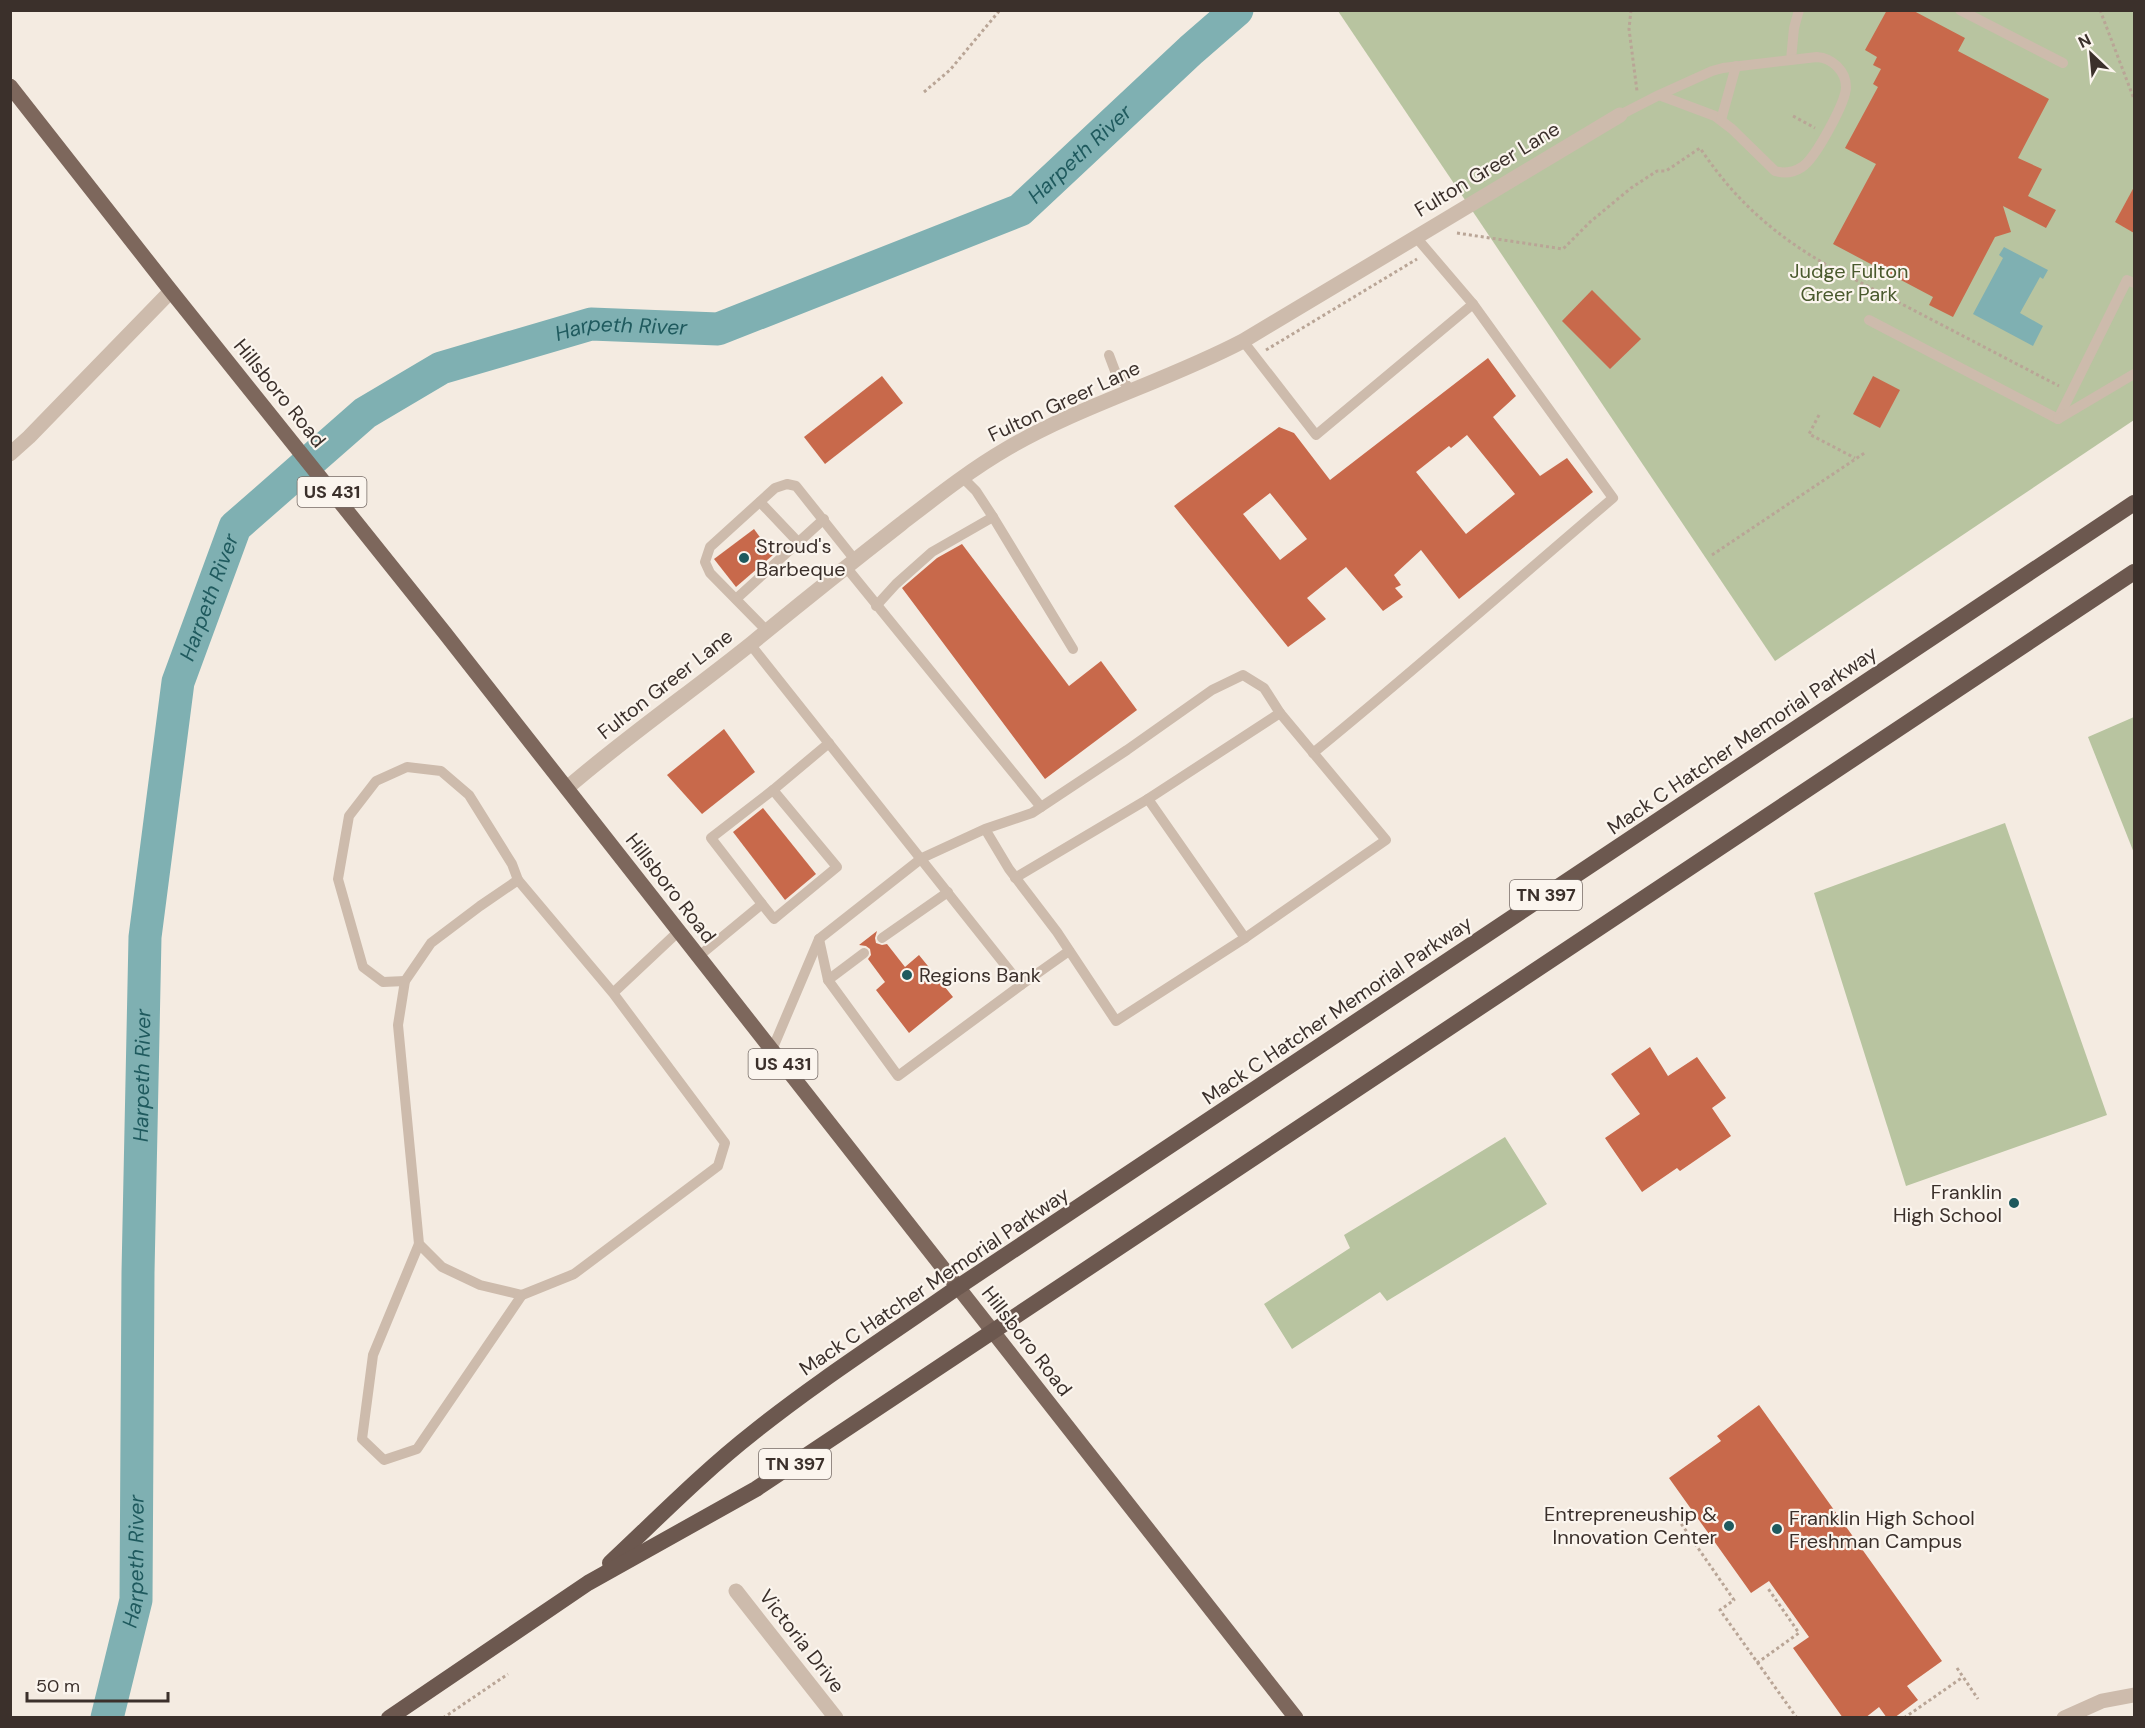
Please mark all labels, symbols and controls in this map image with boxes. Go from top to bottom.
north arrow [2061,24,2121,84]
text: N [2075,29,2094,53]
water label: Harpeth River [1022,97,1139,210]
street label: Fulton Greer Lane [1410,115,1564,223]
park label: Judge Fulton Greer Park [1790,258,1908,307]
water label: Harpeth River [552,310,689,348]
street label: Hillsboro Road [228,333,332,453]
street label: Fulton Greer Lane [984,354,1144,448]
road number: US 431 [298,477,366,507]
water label: Harpeth River [173,529,246,665]
place label: Stroud's Barbeque [756,533,846,582]
marker: Stroud's Barbeque [737,551,751,565]
street label: Fulton Greer Lane [592,623,738,745]
street label: Mack C Hatcher Memorial Parkway [1602,640,1882,840]
street label: Hillsboro Road [620,828,722,948]
road number: TN 397 [1510,880,1582,910]
street label: Mack C Hatcher Memorial Parkway [1197,910,1477,1110]
place label: Regions Bank [919,962,1041,988]
marker: Regions Bank [900,968,914,982]
water label: Harpeth River [127,1007,158,1142]
road number: US 431 [748,1049,818,1079]
place label: Franklin High School [1893,1179,2002,1228]
street label: Mack C Hatcher Memorial Parkway [794,1181,1074,1381]
marker: Franklin High School [2007,1196,2021,1210]
street label: Hillsboro Road [976,1281,1078,1401]
road number: TN 397 [759,1449,831,1479]
water label: Harpeth River [116,1494,151,1631]
place label: Entrepreneuship & Innovation Center [1544,1501,1717,1550]
place label: Franklin High School Freshman Campus [1789,1505,1975,1554]
marker: Entrepreneuship & Innovation Center [1722,1519,1736,1533]
marker: Franklin High School Freshman Campus [1770,1522,1784,1536]
street label: Victoria Drive [753,1584,851,1698]
scale bar [27,1665,168,1703]
text: 50 m [36,1674,80,1698]

